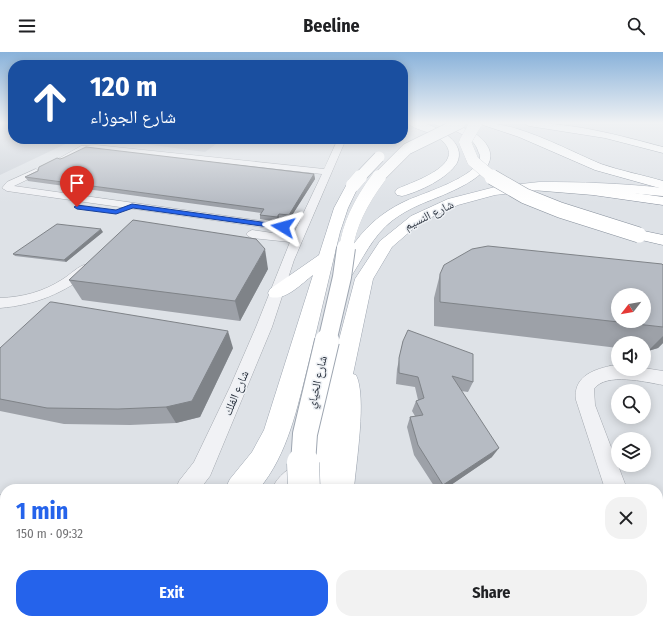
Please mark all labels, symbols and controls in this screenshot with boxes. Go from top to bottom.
icon: menu [16,15,38,37]
text: Beeline [303,15,360,37]
icon: search [625,15,647,37]
text: 120 m [90,70,157,103]
icon: ahead [24,76,76,128]
text: شارع الجوزاء [90,106,176,128]
pin [60,166,94,207]
icon: arrive [66,172,88,194]
street label: شارع النسيم [402,197,456,234]
position arrow [262,206,304,248]
north arrow [611,288,651,328]
map controls [611,288,651,472]
button: sound [611,336,651,376]
street label: شارع الخياي [304,354,333,410]
street label: شارع الفلك [220,368,253,418]
button: search [611,384,651,424]
button: layers [611,432,651,472]
text: 1 min [16,497,68,525]
button: close [605,497,647,539]
text: 150 m · 09:32 [16,526,83,541]
button: Exit [16,570,328,616]
button: Share [336,570,647,616]

